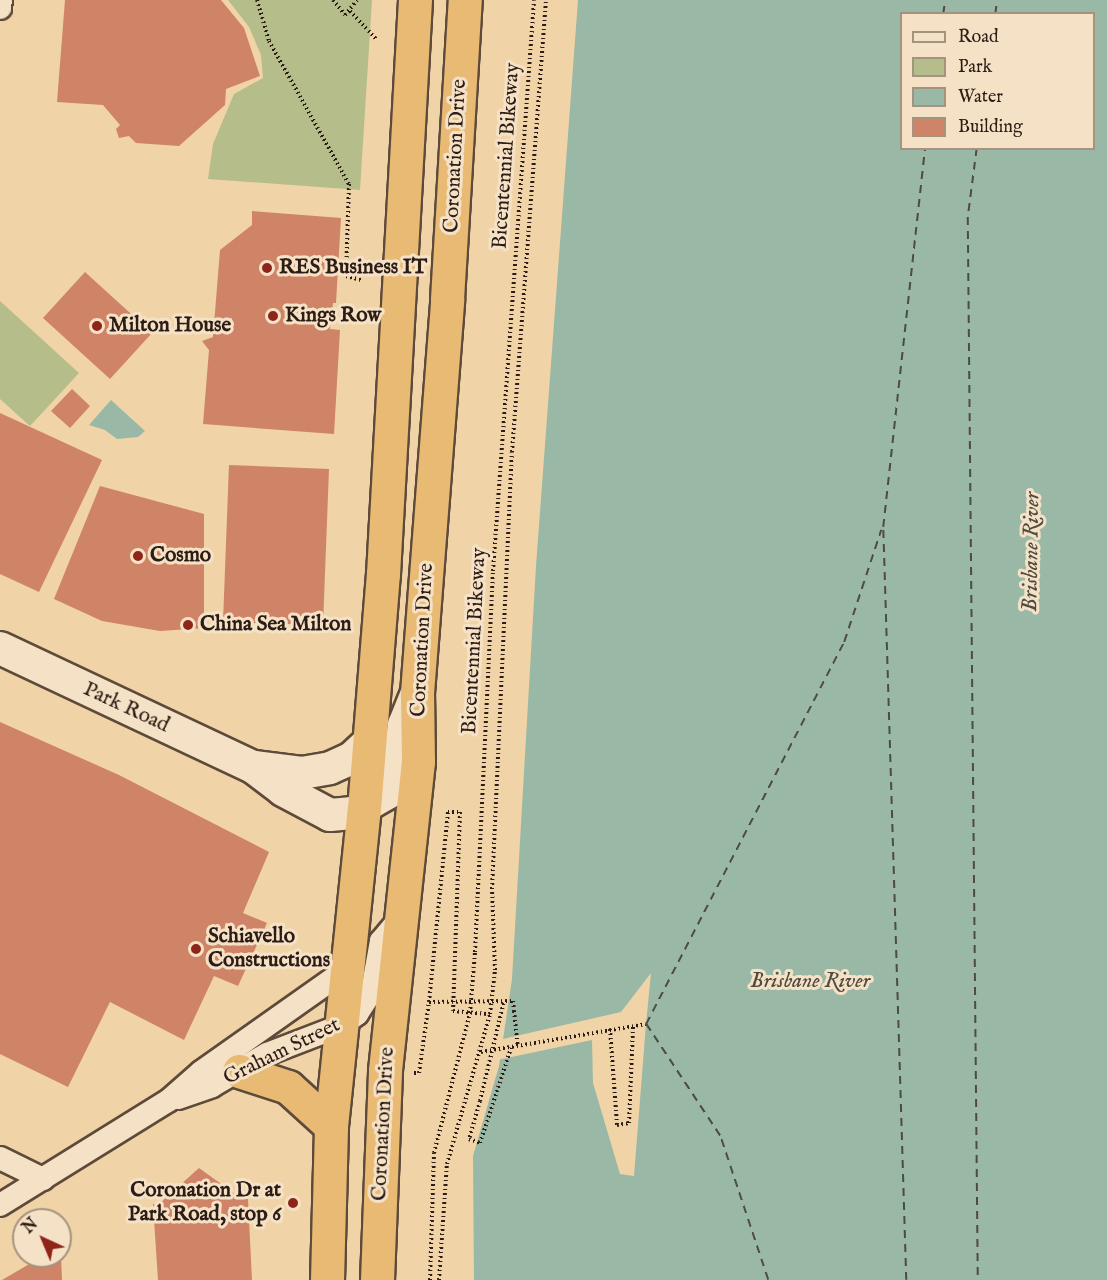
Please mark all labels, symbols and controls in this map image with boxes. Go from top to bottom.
legend [900,12,1095,150]
text: Road [958,26,999,49]
text: Park [958,56,992,79]
street label: Bicentennial Bikeway [488,62,526,250]
street label: Coronation Drive [439,78,473,234]
text: Water [958,86,1003,109]
text: Building [958,116,1023,139]
place label: RES Business IT [279,255,427,281]
marker: RES Business IT [260,261,274,275]
place label: Kings Row [285,303,381,329]
marker: Kings Row [266,309,280,323]
place label: Milton House [109,313,231,339]
marker: Milton House [90,319,104,333]
water label: Brisbane River [1018,492,1046,612]
place label: Cosmo [150,543,211,569]
street label: Bicentennial Bikeway [458,547,492,735]
marker: Cosmo [131,549,145,563]
street label: Coronation Drive [406,562,440,718]
place label: China Sea Milton [200,612,351,638]
marker: China Sea Milton [181,618,195,632]
street label: Park Road [79,677,173,739]
place label: Schiavello Constructions [208,924,330,974]
marker: Schiavello Constructions [189,942,203,956]
water label: Brisbane River [750,969,870,995]
street label: Graham Street [220,1013,344,1091]
street label: Coronation Drive [367,1046,401,1202]
place label: Coronation Dr at Park Road, stop 6 [128,1178,281,1228]
marker: Coronation Dr at Park Road, stop 6 [286,1196,300,1210]
north arrow [12,1208,72,1268]
text: N [19,1214,43,1238]

